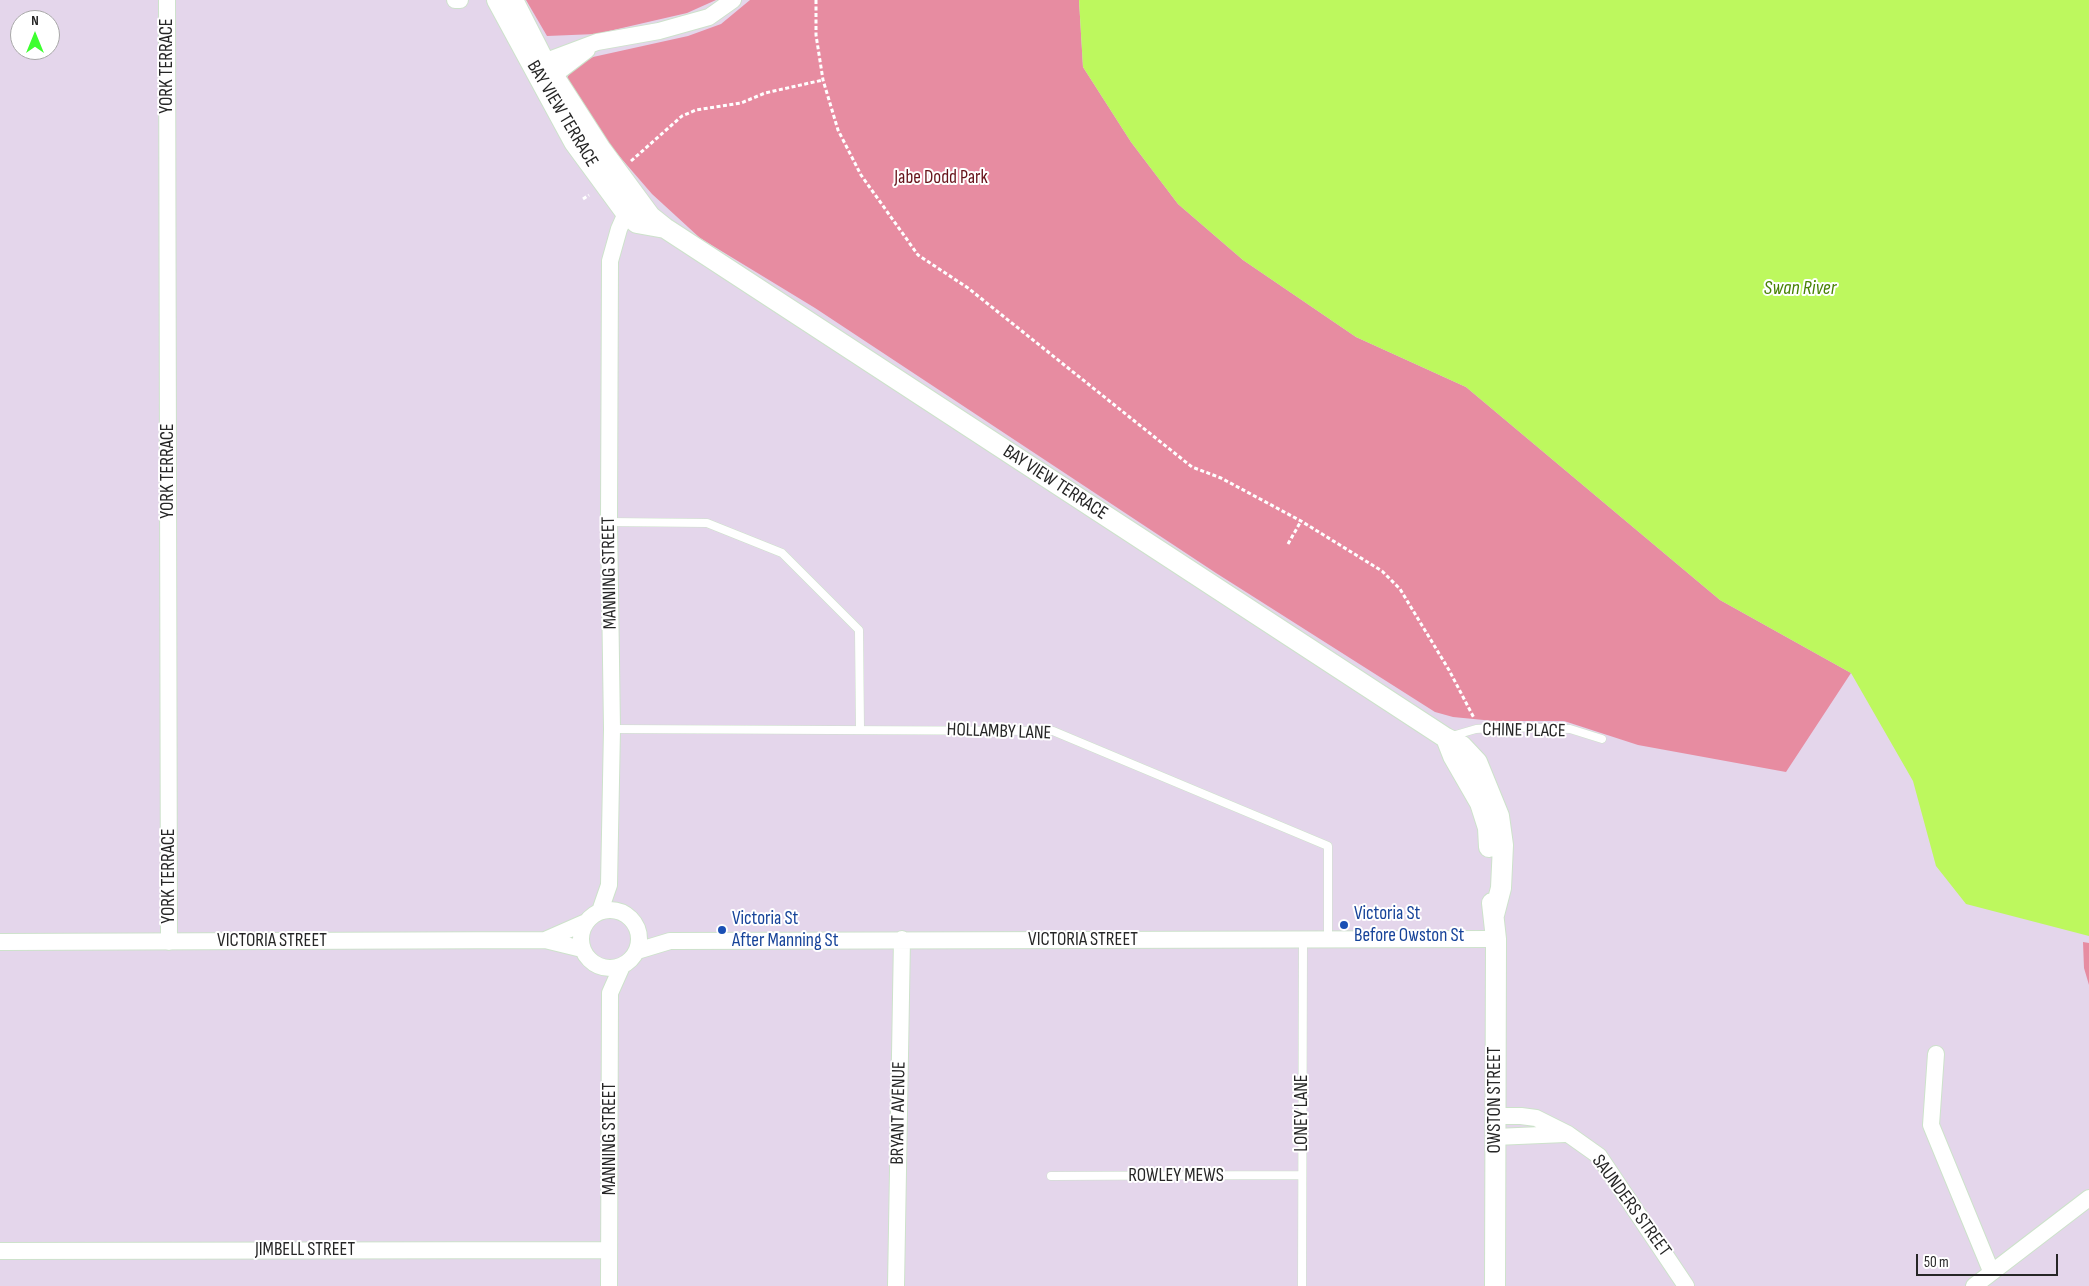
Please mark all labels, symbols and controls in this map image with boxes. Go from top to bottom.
north arrow [10,10,60,60]
text: N [31,12,39,29]
street label: YORK TERRACE [156,18,178,114]
street label: BAY VIEW TERRACE [521,57,603,171]
park label: Jabe Dodd Park [894,167,988,189]
water label: Swan River [1764,277,1836,301]
street label: YORK TERRACE [157,423,179,519]
street label: BAY VIEW TERRACE [998,441,1112,525]
street label: MANNING STREET [598,516,622,630]
street label: HOLLAMBY LANE [946,719,1052,745]
street label: CHINE PLACE [1482,719,1566,743]
street label: YORK TERRACE [158,828,180,924]
place label: Victoria St Before Owston St [1354,903,1464,947]
place label: Victoria St After Manning St [732,908,838,952]
marker: Victoria St Before Owston St [1338,919,1350,931]
marker: Victoria St After Manning St [716,924,728,936]
street label: VICTORIA STREET [1028,929,1138,951]
street label: VICTORIA STREET [217,930,327,952]
street label: OWSTON STREET [1484,1047,1506,1153]
street label: BRYANT AVENUE [887,1061,911,1165]
street label: LONEY LANE [1291,1074,1313,1152]
street label: MANNING STREET [599,1083,621,1195]
street label: SAUNDERS STREET [1586,1151,1676,1261]
street label: ROWLEY MEWS [1128,1165,1224,1187]
street label: JIMBELL STREET [255,1239,355,1261]
scale bar [1919,1244,2062,1276]
text: 50 m [1924,1253,1949,1272]

